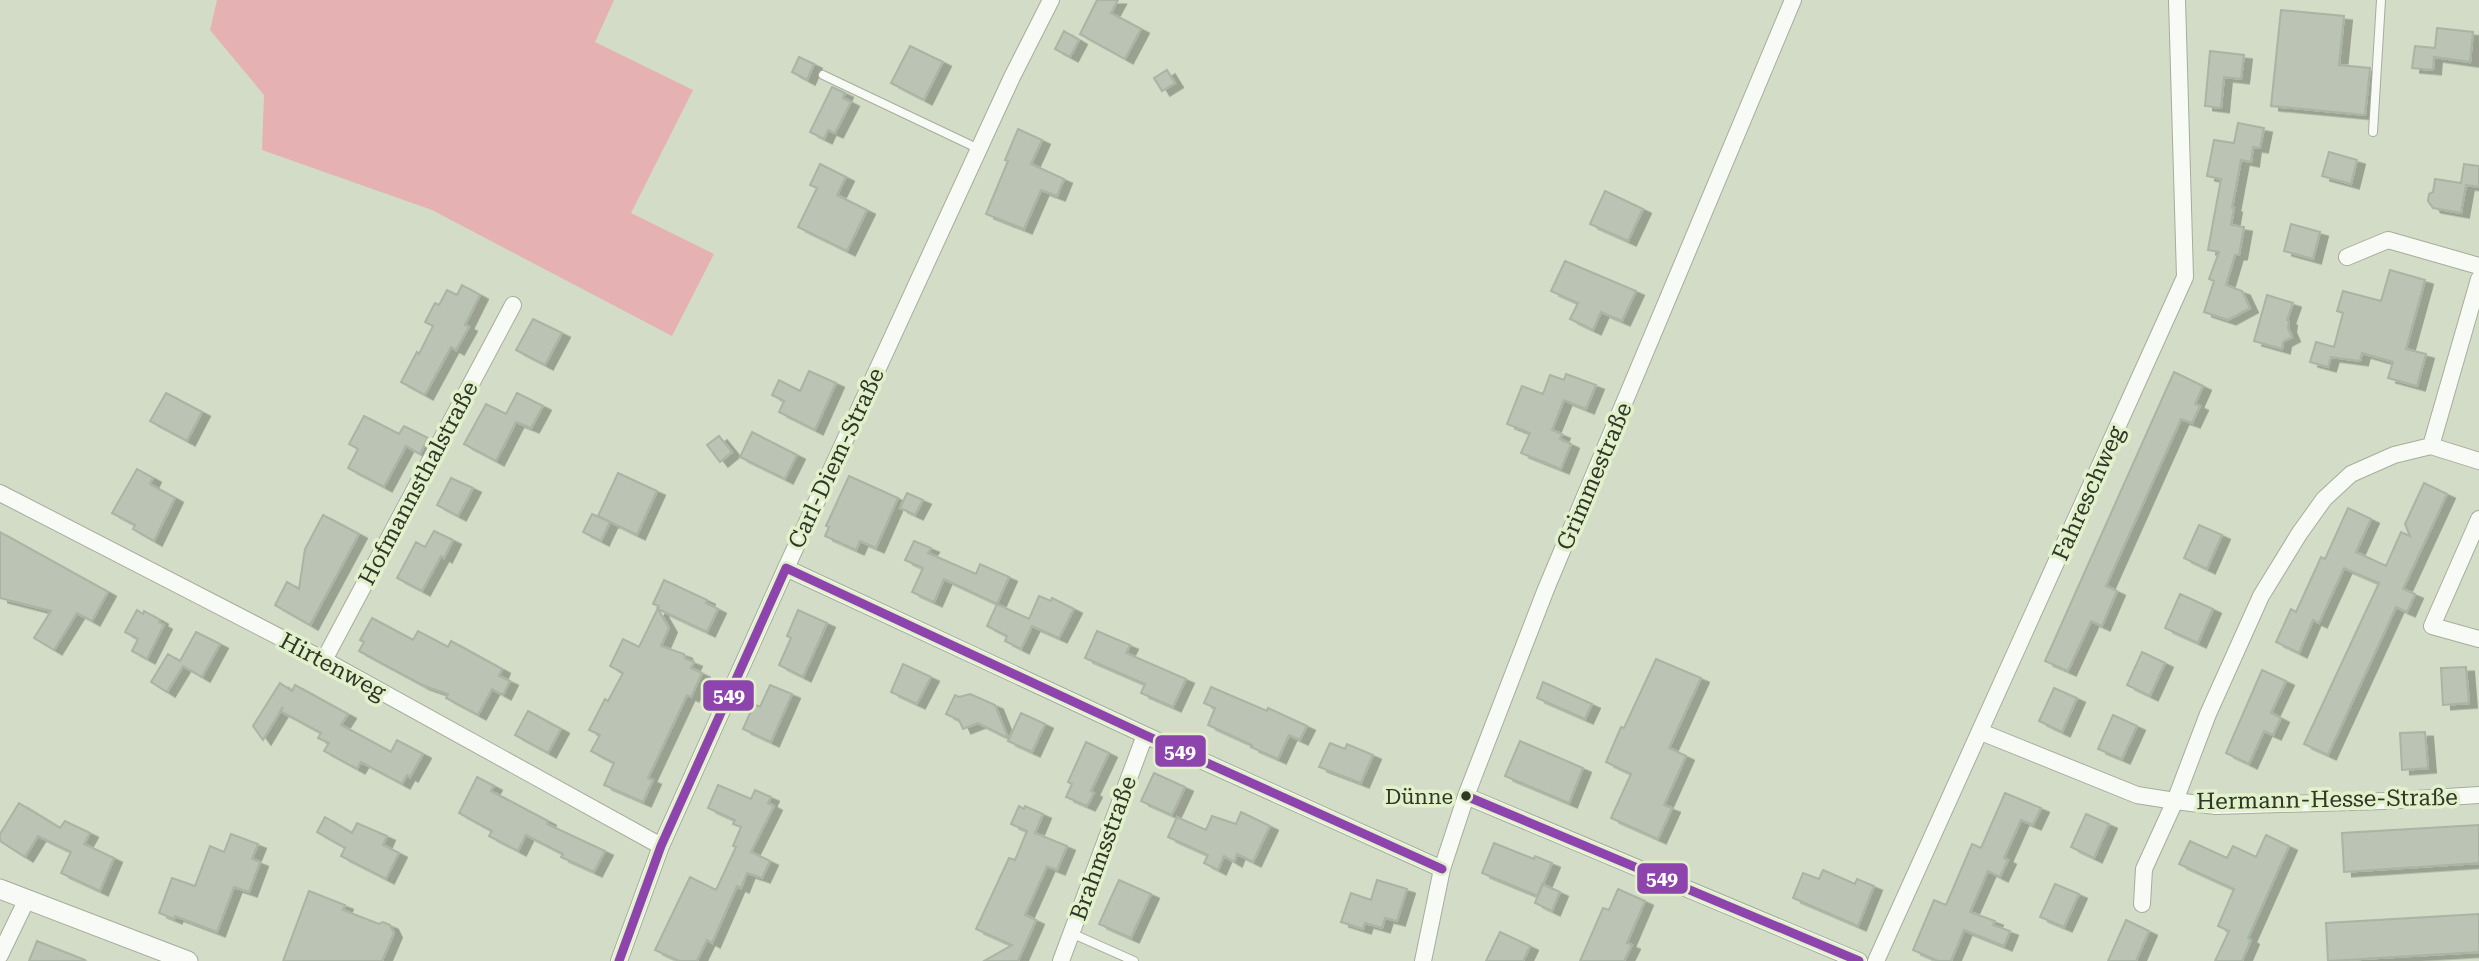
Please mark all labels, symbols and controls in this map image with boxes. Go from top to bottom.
street label: Carl-Diem-Straße [783,364,890,553]
street label: Hofmannsthalstraße [353,377,484,590]
street label: Grimmestraße [1551,398,1638,554]
street label: Fahreschweg [2047,422,2130,565]
street label: Hirtenweg [275,627,390,706]
line badge: 549 [702,679,755,712]
text: 549 [713,684,745,707]
line badge: 549 [1154,734,1207,768]
text: 549 [1164,740,1196,763]
street label: Brahmsstraße [1065,772,1142,924]
street label: Hermann-Hesse-Straße [2196,784,2458,815]
place label: Dünne [1385,785,1453,809]
marker: Dünne [1459,789,1473,803]
line badge: 549 [1636,862,1689,895]
text: 549 [1646,867,1678,890]

